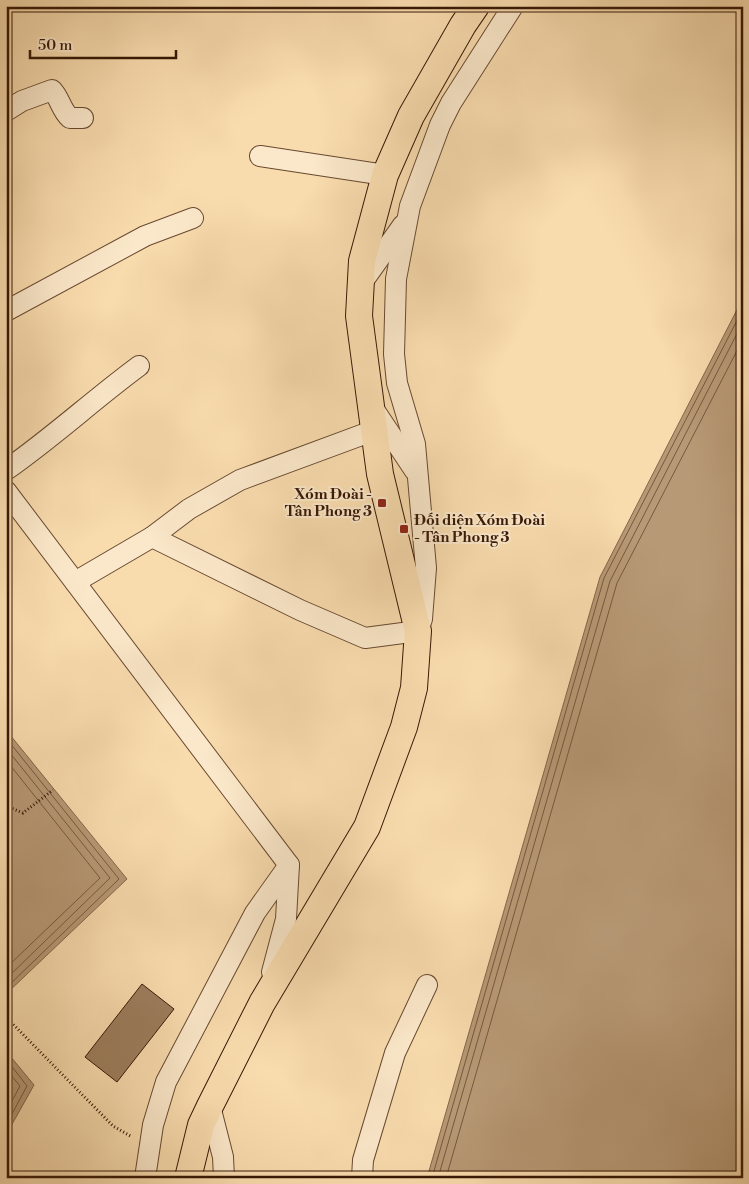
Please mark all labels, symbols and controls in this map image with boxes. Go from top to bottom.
scale bar [30,28,176,60]
text: 50 m [38,36,72,55]
place label: Xóm Đoài - Tân Phong 3 [285,485,372,521]
marker: Xóm Đoài - Tân Phong 3 [376,497,388,509]
place label: Đối diện Xóm Đoài - Tân Phong 3 [413,511,545,547]
marker: Đối diện Xóm Đoài - Tân Phong 3 [398,523,410,535]

